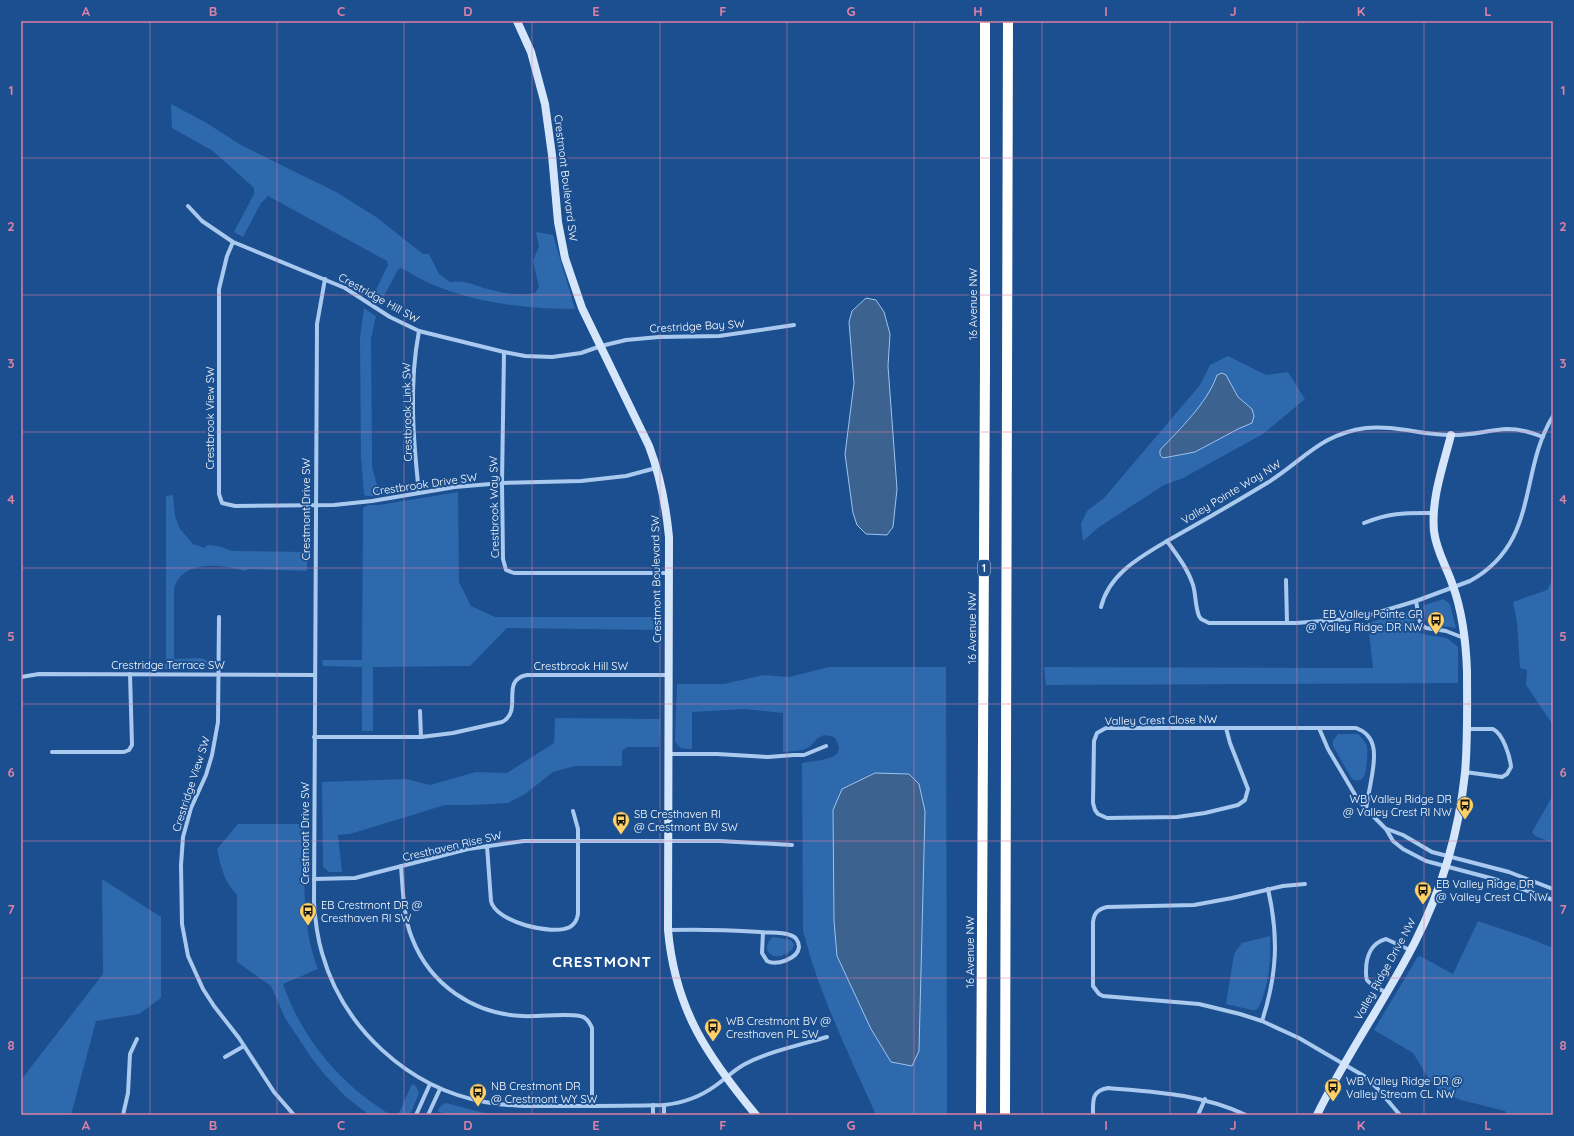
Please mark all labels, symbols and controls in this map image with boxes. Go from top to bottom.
text: A [82,3,91,19]
text: B [209,3,217,19]
text: C [337,3,345,19]
text: D [463,3,473,19]
text: E [592,3,600,19]
text: F [719,3,727,19]
text: G [846,3,856,19]
text: H [973,3,983,19]
text: I [1104,3,1108,19]
text: J [1229,3,1237,19]
text: K [1357,3,1366,19]
text: L [1484,3,1492,19]
text: 1 [8,82,14,98]
text: 1 [1560,82,1566,98]
street label: Crestmont Boulevard SW [551,114,581,243]
text: 2 [7,218,15,234]
text: 2 [1559,218,1567,234]
street label: 16 Avenue NW [966,268,980,340]
street label: Crestridge Hill SW [336,270,422,326]
street label: Crestridge Bay SW [649,316,745,335]
text: 3 [8,355,15,371]
text: 3 [1560,355,1567,371]
street label: Crestbrook Link SW [399,362,415,462]
street label: Crestbrook View SW [203,366,217,470]
street label: Crestbrook Way SW [486,455,502,558]
street label: Valley Pointe Way NW [1179,456,1284,527]
street label: Crestmont Drive SW [299,457,313,560]
street label: Crestbrook Drive SW [372,470,479,498]
text: 4 [7,491,15,507]
text: 4 [1559,491,1567,507]
street label: Crestmont Boulevard SW [648,515,664,643]
road number: 1 [978,560,990,576]
street label: 16 Avenue NW [965,592,979,664]
place label: EB Valley Pointe GR @ Valley Ridge DR NW [1306,607,1423,634]
bus stop icon: EB Valley Pointe GR @ Valley Ridge DR NW [1426,610,1446,635]
text: 5 [7,628,15,644]
text: 5 [1559,628,1567,644]
street label: Crestridge Terrace SW [111,658,225,672]
street label: Crestbrook Hill SW [534,659,628,673]
street label: Valley Crest Close NW [1105,712,1218,728]
street label: Crestridge View SW [169,734,213,833]
text: 6 [7,764,15,780]
text: 6 [1559,764,1567,780]
street label: Crestmont Drive SW [298,781,312,884]
place label: WB Valley Ridge DR @ Valley Crest RI NW [1343,792,1452,819]
bus stop icon: WB Valley Ridge DR @ Valley Crest RI NW [1455,795,1475,820]
place label: SB Cresthaven RI @ Crestmont BV SW [634,807,738,834]
bus stop icon: SB Cresthaven RI @ Crestmont BV SW [611,810,631,835]
street label: Cresthaven Rise SW [401,828,503,864]
place label: EB Valley Ridge DR @ Valley Crest CL NW [1436,877,1548,904]
bus stop icon: EB Valley Ridge DR @ Valley Crest CL NW [1413,880,1433,905]
place label: EB Crestmont DR @ Cresthaven RI SW [321,898,423,925]
text: 7 [7,901,15,917]
bus stop icon: EB Crestmont DR @ Cresthaven RI SW [298,901,318,926]
text: 7 [1559,901,1567,917]
street label: Valley Ridge Drive NW [1351,915,1419,1022]
street label: 16 Avenue NW [963,916,977,988]
district label: CRESTMONT [552,952,652,971]
place label: WB Crestmont BV @ Cresthaven PL SW [726,1014,831,1041]
bus stop icon: WB Crestmont BV @ Cresthaven PL SW [703,1017,723,1042]
text: 8 [7,1037,15,1053]
text: 8 [1559,1037,1567,1053]
place label: WB Valley Ridge DR @ Valley Stream CL NW [1346,1074,1463,1101]
bus stop icon: WB Valley Ridge DR @ Valley Stream CL NW [1323,1077,1343,1102]
place label: NB Crestmont DR @ Crestmont WY SW [491,1079,598,1106]
bus stop icon: NB Crestmont DR @ Crestmont WY SW [468,1082,488,1107]
text: A [82,1117,91,1133]
text: B [209,1117,217,1133]
text: C [337,1117,345,1133]
text: D [463,1117,473,1133]
text: E [592,1117,600,1133]
text: F [719,1117,727,1133]
text: G [846,1117,856,1133]
text: H [973,1117,983,1133]
text: I [1104,1117,1108,1133]
text: J [1229,1117,1237,1133]
text: K [1357,1117,1366,1133]
text: L [1484,1117,1492,1133]

